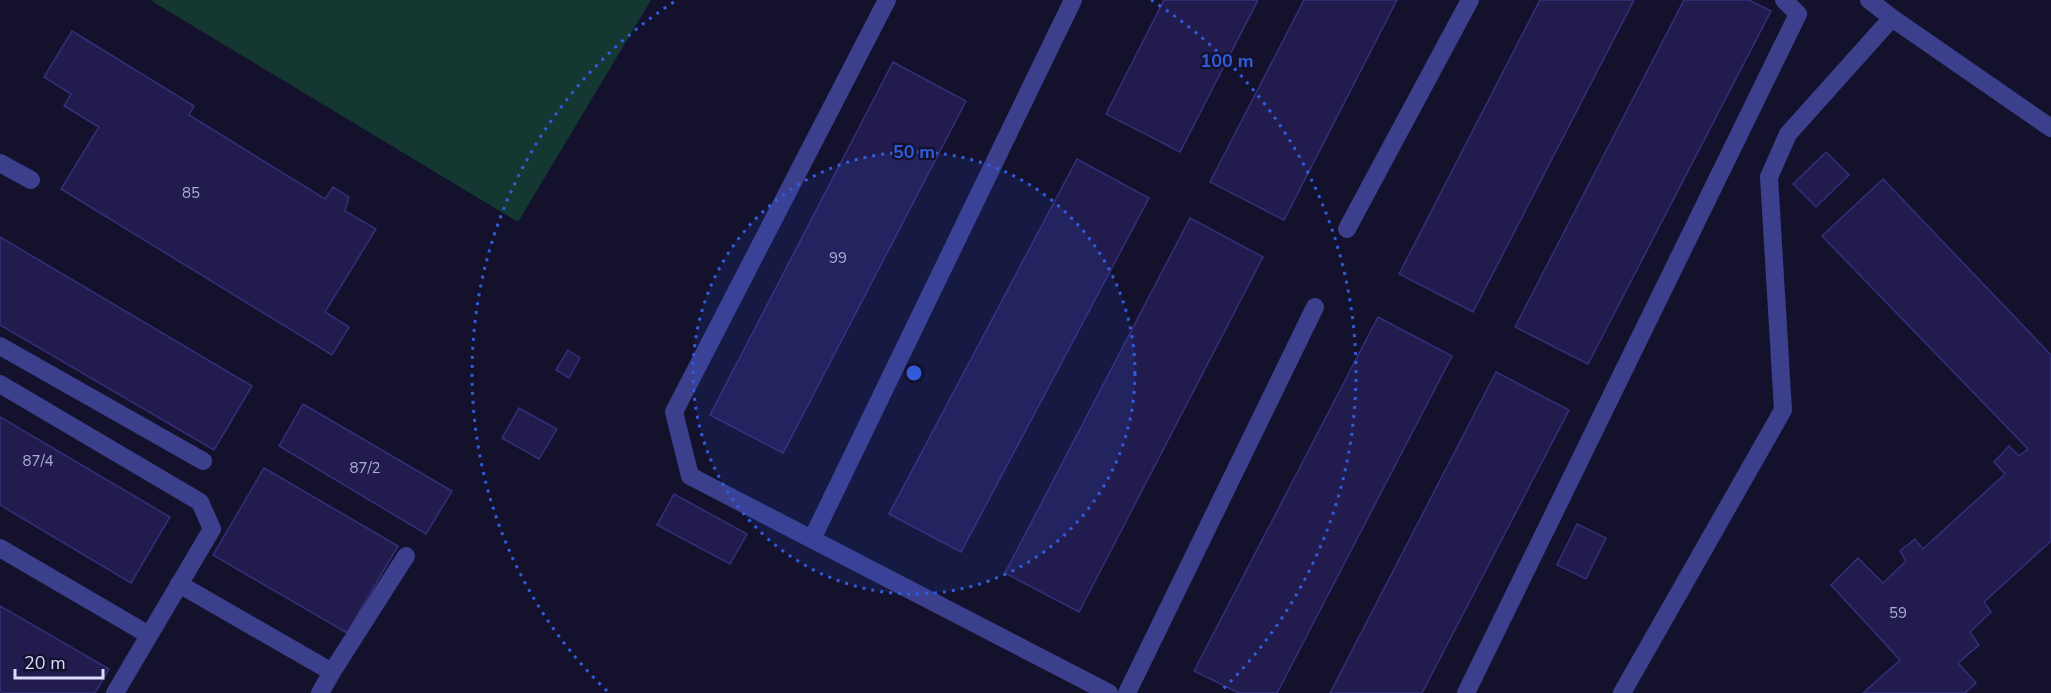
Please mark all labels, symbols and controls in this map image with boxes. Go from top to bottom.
text: 100 m [1200,49,1254,73]
text: 50 m [893,140,935,164]
house number: 85 [182,183,200,203]
house number: 99 [829,248,847,268]
centre of rings [904,363,924,383]
house number: 87/4 [22,451,54,471]
house number: 87/2 [349,458,381,478]
house number: 59 [1889,603,1907,623]
scale bar [15,642,104,680]
text: 20 m [24,651,66,675]

